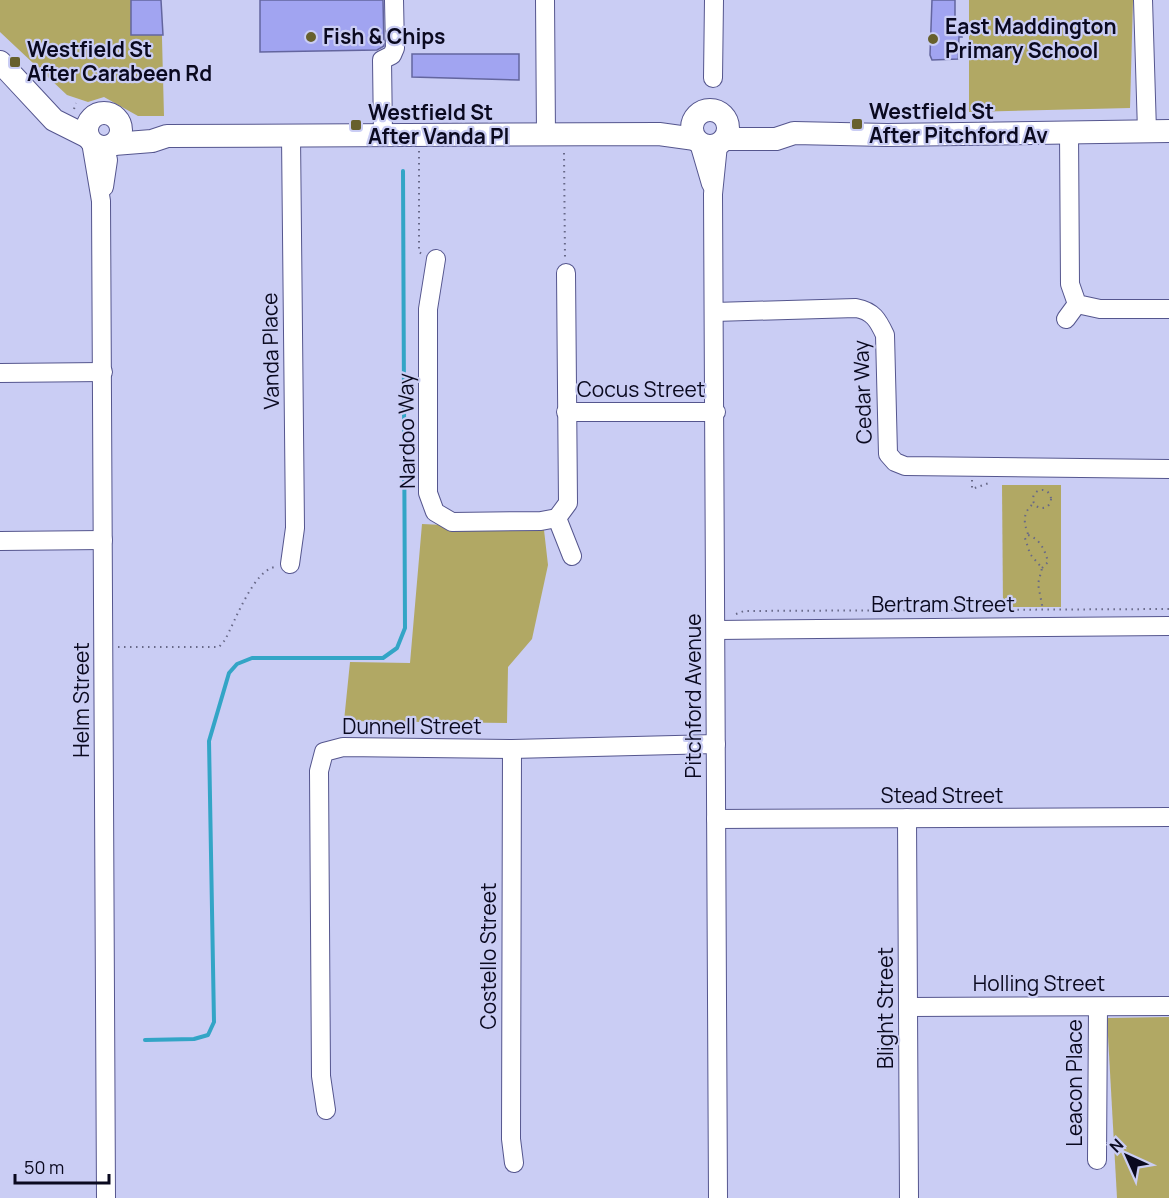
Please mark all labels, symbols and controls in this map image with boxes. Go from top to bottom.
place label: East Maddington Primary School [945,12,1117,64]
place label: Fish & Chips [323,22,445,50]
marker: Fish & Chips [304,30,318,44]
marker: East Maddington Primary School [926,32,940,46]
place label: Westfield St After Carabeen Rd [27,35,212,87]
marker: Westfield St After Carabeen Rd [8,55,22,69]
place label: Westfield St After Pitchford Av [869,97,1048,149]
place label: Westfield St After Vanda Pl [368,98,509,150]
marker: Westfield St After Pitchford Av [850,117,864,131]
marker: Westfield St After Vanda Pl [349,118,363,132]
street label: Vanda Place [255,292,285,410]
street label: Cedar Way [846,340,878,444]
street label: Nardoo Way [391,373,421,489]
street label: Cocus Street [577,375,705,403]
street label: Bertram Street [871,590,1015,618]
street label: Pitchford Avenue [679,613,707,779]
street label: Helm Street [67,642,95,758]
street label: Dunnell Street [342,712,482,740]
street label: Stead Street [881,781,1004,809]
street label: Costello Street [474,883,502,1029]
street label: Blight Street [871,947,899,1069]
street label: Holling Street [973,969,1105,997]
street label: Leacon Place [1060,1019,1088,1147]
north arrow [1097,1126,1157,1186]
text: N [1105,1134,1128,1157]
scale bar [15,1147,110,1185]
text: 50 m [24,1155,64,1179]

